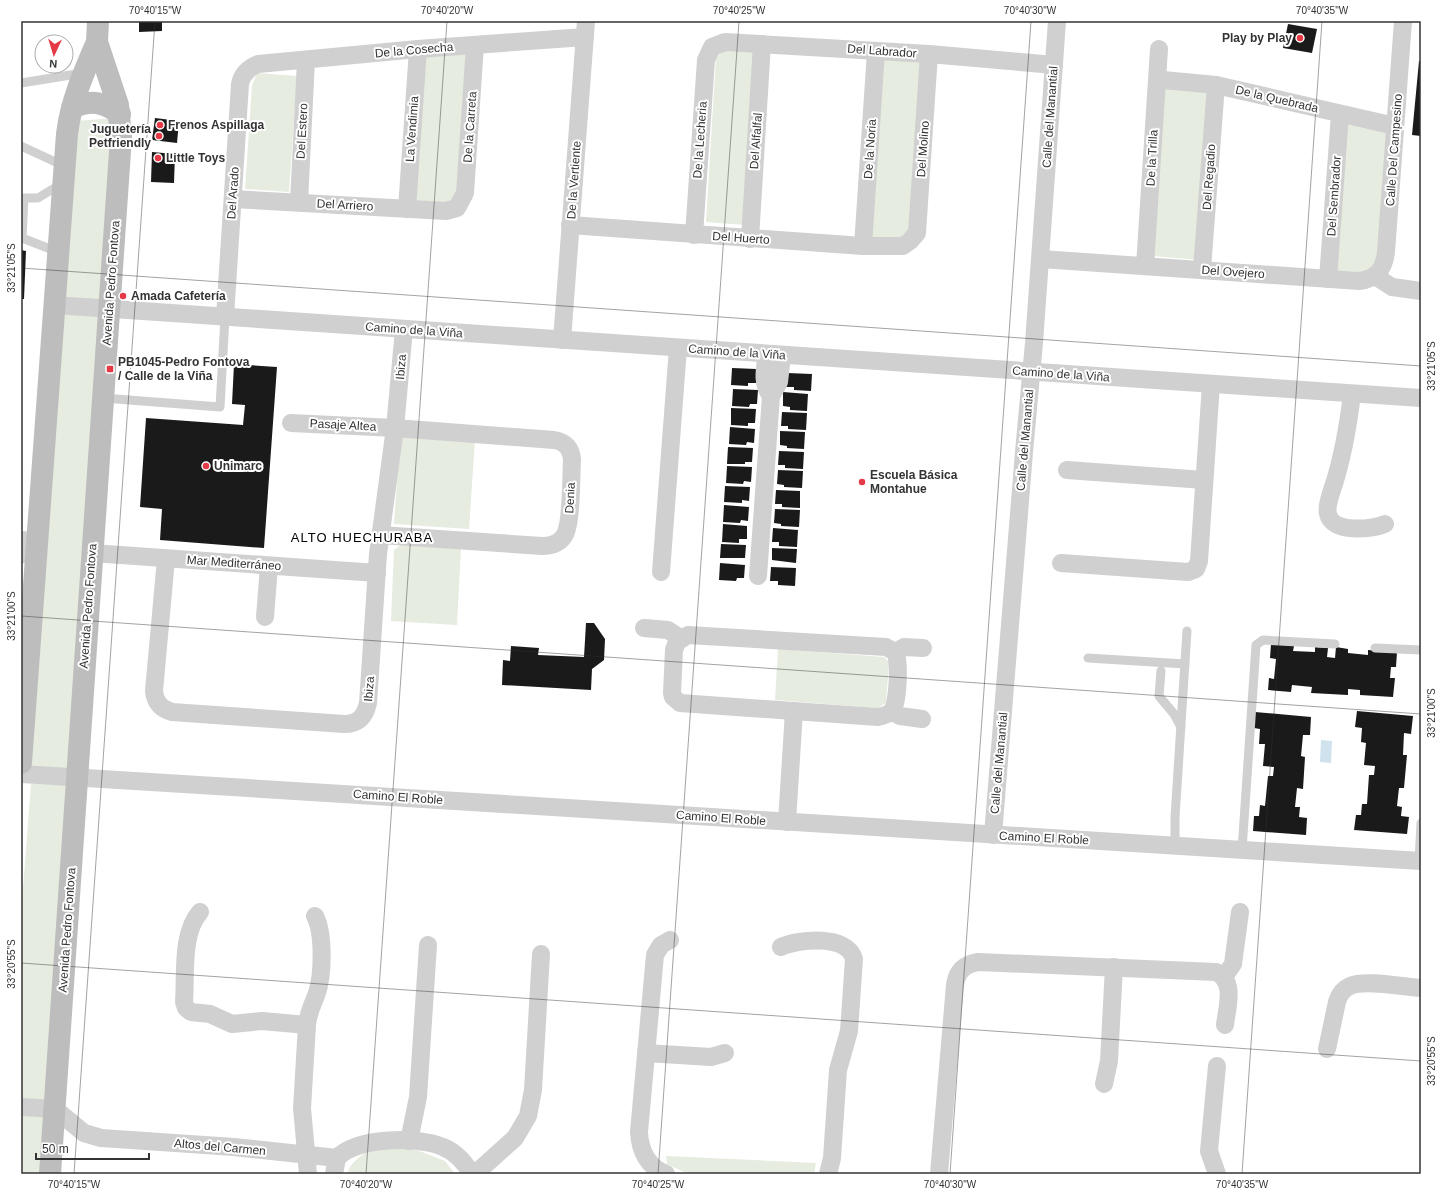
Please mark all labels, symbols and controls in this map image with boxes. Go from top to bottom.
text: 70°40'15"W [129,5,182,16]
text: 70°40'20"W [421,5,474,16]
text: 70°40'25"W [713,5,766,16]
text: 70°40'30"W [1004,5,1057,16]
text: 70°40'35"W [1296,5,1349,16]
place label: Play by Play [1222,31,1292,45]
marker: Play by Play [1295,33,1305,43]
north arrow [34,34,74,74]
street label: De la Cosecha [374,40,454,60]
street label: Del Labrador [847,42,917,60]
text: N [49,58,58,70]
street label: Calle del Manantial [1039,66,1061,168]
street label: De la Quebrada [1234,83,1320,115]
street label: De la Carreta [461,91,479,163]
street label: Calle Del Campesino [1383,93,1405,207]
street label: La Vendimia [403,95,421,162]
street label: De la Lecheria [690,101,710,179]
street label: Del Estero [294,102,310,159]
street label: Del Alfalfal [747,112,765,170]
place label: Frenos Aspillaga [168,118,265,132]
street label: De la Noria [861,118,879,179]
marker: Frenos Aspillaga [155,120,165,130]
street label: Del Molino [914,120,932,178]
place label: Juguetería Petfriendly [89,122,151,150]
street label: De la Trilla [1144,129,1160,187]
marker: Juguetería Petfriendly [154,131,164,141]
street label: De la Vertiente [564,140,584,220]
street label: Del Regadio [1200,143,1218,210]
place label: Little Toys [166,151,225,165]
marker: Little Toys [153,153,163,163]
street label: Del Sembrador [1324,155,1344,237]
street label: Del Arado [224,166,242,220]
street label: Del Arriero [316,197,374,213]
street label: Avenida Pedro Fontova [100,220,122,346]
street label: Del Huerto [712,229,770,247]
text: 33°21'05"S [6,243,17,293]
street label: Del Ovejero [1201,263,1265,281]
place label: Amada Cafetería [131,289,226,303]
marker: Amada Cafetería [118,291,128,301]
street label: Camino de la Viña [365,320,464,340]
text: 33°21'05"S [1426,341,1437,391]
street label: Camino de la Viña [688,342,787,362]
street label: Ibiza [393,354,409,380]
place label: PB1045-Pedro Fontova / Calle de la Viña [118,355,250,383]
marker: PB1045-Pedro Fontova / Calle de la Viña [105,364,115,374]
street label: Camino de la Viña [1012,364,1111,384]
street label: Calle del Manantial [1014,389,1036,491]
street label: Pasaje Altea [309,416,377,434]
place label: Unimarc [214,459,262,473]
marker: Unimarc [201,461,211,471]
place label: Escuela Básica Montahue [870,468,958,496]
marker: Escuela Básica Montahue [857,477,867,487]
street label: Denia [562,482,578,514]
district label: ALTO HUECHURABA [291,530,433,545]
street label: Avenida Pedro Fontova [77,543,99,669]
street label: Mar Mediterráneo [186,553,282,573]
text: 33°21'00"S [6,591,17,641]
street label: Ibiza [361,675,377,702]
text: 33°21'00"S [1426,688,1437,738]
street label: Calle del Manantial [988,712,1010,814]
street label: Camino El Roble [353,787,444,807]
street label: Camino El Roble [676,808,767,828]
street label: Camino El Roble [999,829,1090,847]
street label: Avenida Pedro Fontova [56,867,78,993]
text: 33°20'55"S [6,939,17,989]
text: 33°20'55"S [1426,1036,1437,1086]
scale bar [36,1135,149,1161]
street label: Altos del Carmen [174,1136,266,1158]
text: 50 m [42,1142,69,1156]
text: 70°40'15"W [48,1179,101,1190]
text: 70°40'20"W [340,1179,393,1190]
text: 70°40'25"W [632,1179,685,1190]
text: 70°40'30"W [924,1179,977,1190]
text: 70°40'35"W [1216,1179,1269,1190]

